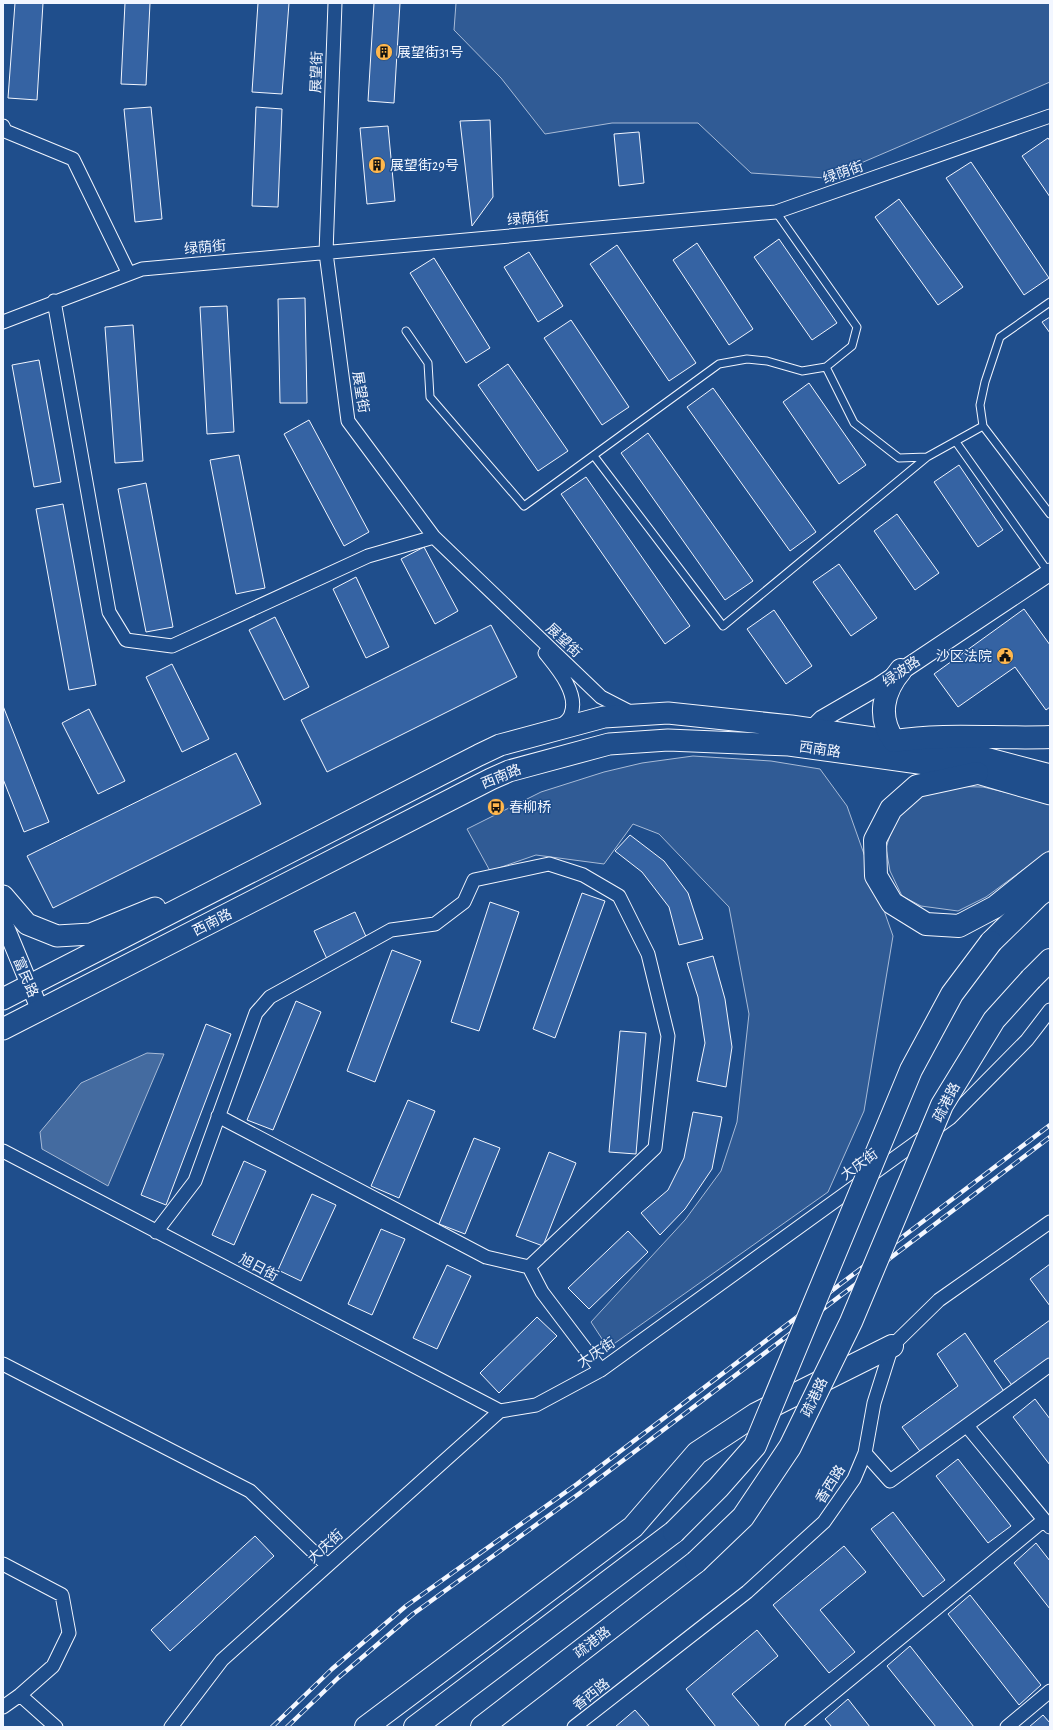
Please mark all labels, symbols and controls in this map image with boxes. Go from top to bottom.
building icon: 展望街31号 [374,42,394,62]
place label: 展望街31号 [397,45,464,60]
street label: 展望街 [308,51,325,93]
building icon: 展望街29号 [367,155,387,175]
place label: 展望街29号 [390,158,459,173]
street label: 绿荫街 [821,159,865,186]
street label: 绿荫街 [506,209,550,228]
street label: 绿荫街 [183,238,227,257]
street label: 展望街 [350,370,371,414]
street label: 展望街 [543,621,584,660]
public building icon: 沙区法院 [995,646,1015,666]
place label: 沙区法院 [936,649,992,664]
street label: 绿波路 [880,653,923,689]
street label: 西南路 [798,739,842,760]
street label: 西南路 [479,762,523,791]
bus stop icon: 春柳桥 [486,797,506,817]
place label: 春柳桥 [509,800,551,815]
street label: 西南路 [190,906,234,939]
street label: 富民路 [10,955,41,999]
street label: 疏港路 [930,1080,963,1124]
street label: 大庆街 [838,1146,881,1183]
street label: 旭日街 [237,1251,281,1284]
street label: 大庆街 [575,1335,618,1370]
street label: 疏港路 [799,1375,830,1419]
street label: 香西路 [813,1462,848,1506]
street label: 大庆街 [305,1527,346,1566]
street label: 疏港路 [571,1624,613,1661]
street label: 香西路 [570,1676,612,1713]

